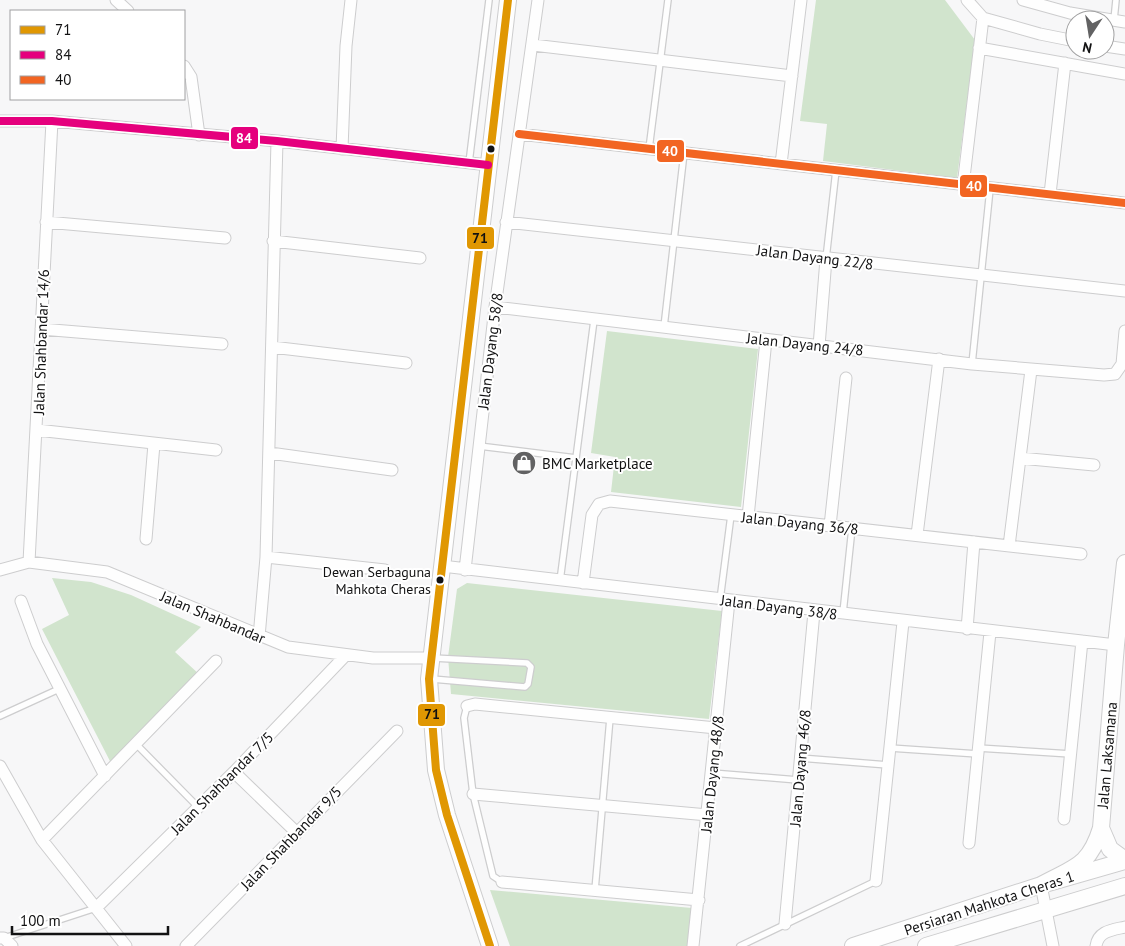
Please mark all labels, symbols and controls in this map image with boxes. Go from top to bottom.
legend [10,10,185,100]
north arrow [1065,10,1115,60]
text: 71 [55,20,71,39]
text: N [1081,38,1094,57]
text: 84 [55,45,71,64]
text: 40 [55,70,71,89]
line badge: 84 [230,126,259,150]
text: 84 [236,129,252,147]
line badge: 40 [656,139,685,163]
text: 40 [662,142,678,160]
unlabelled marker [486,144,496,154]
line badge: 40 [959,174,988,198]
text: 40 [966,177,982,195]
line badge: 71 [466,226,495,250]
text: 71 [472,229,488,247]
street label: Jalan Dayang 22/8 [754,240,875,274]
street label: Jalan Shahbandar 14/6 [29,269,53,416]
street label: Jalan Dayang 58/8 [473,291,507,412]
street label: Jalan Dayang 24/8 [745,328,864,360]
shop icon: BMC Marketplace [511,450,537,476]
place label: BMC Marketplace [542,454,653,473]
street label: Jalan Dayang 36/8 [740,507,859,539]
place label: Dewan Serbaguna Mahkota Cheras [323,563,431,598]
marker: Dewan Serbaguna Mahkota Cheras [435,575,445,585]
street label: Jalan Shahbandar [157,586,268,648]
street label: Jalan Dayang 38/8 [718,590,839,624]
street label: Jalan Laksamana [1093,701,1121,810]
line badge: 71 [417,703,446,727]
text: 71 [424,705,440,723]
street label: Jalan Dayang 46/8 [785,709,815,828]
street label: Jalan Dayang 48/8 [696,715,728,834]
street label: Jalan Shahbandar 7/5 [166,728,277,839]
street label: Jalan Shahbandar 9/5 [236,782,346,895]
street label: Persiaran Mahkota Cheras 1 [902,867,1076,939]
scale bar [12,904,169,936]
text: 100 m [20,911,61,930]

